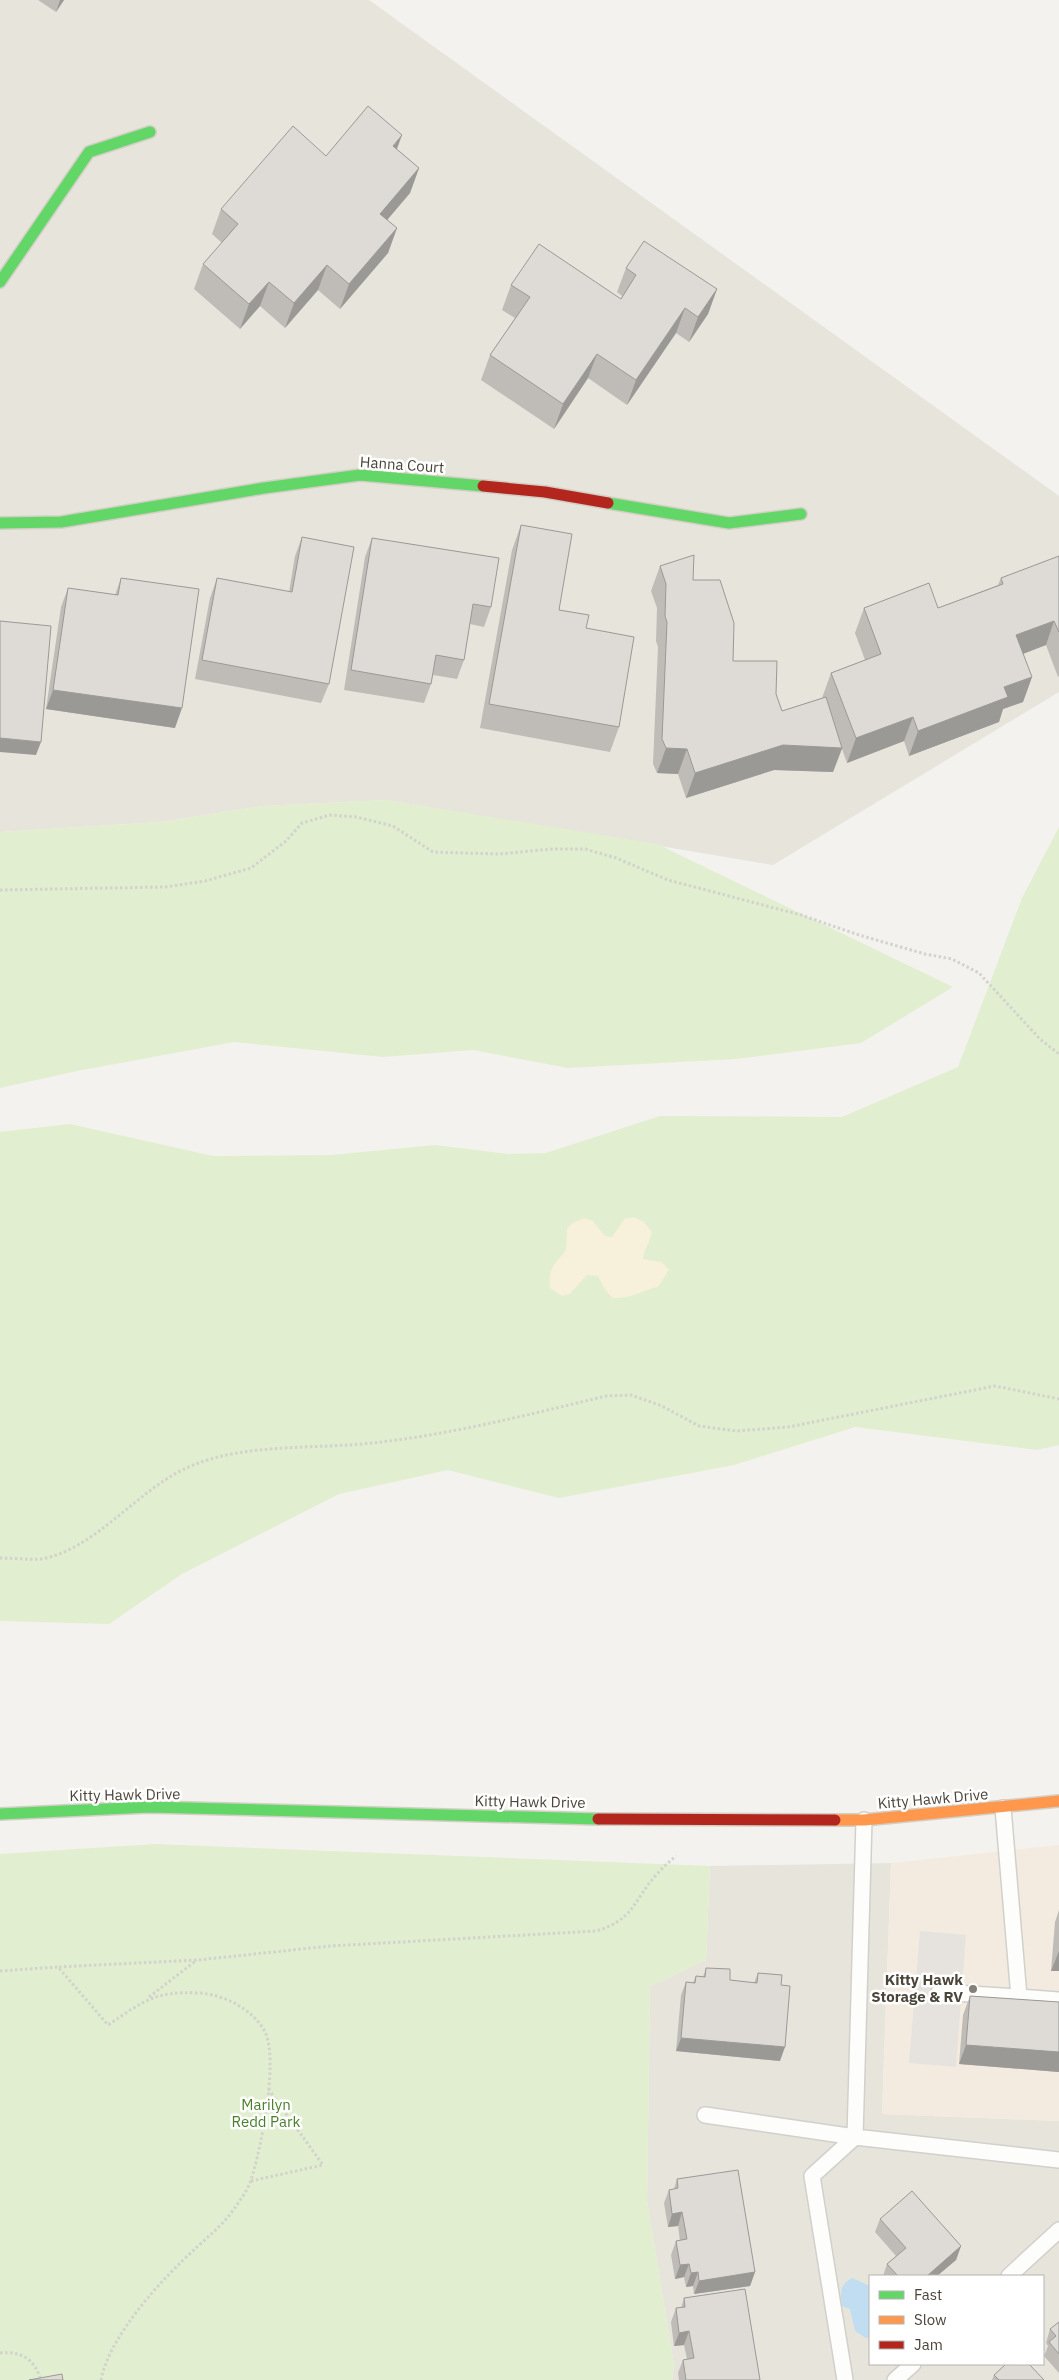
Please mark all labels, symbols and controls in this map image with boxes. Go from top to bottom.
street label: Hanna Court [359,452,445,477]
street label: Kitty Hawk Drive [69,1784,181,1805]
street label: Kitty Hawk Drive [877,1784,989,1813]
street label: Kitty Hawk Drive [474,1791,586,1812]
place label: Kitty Hawk Storage & RV [871,1970,963,2006]
marker: Kitty Hawk Storage & RV [967,1983,979,1995]
park label: Marilyn Redd Park [232,2095,301,2131]
legend [869,2275,1044,2365]
text: Fast [914,2285,942,2304]
text: Slow [914,2310,947,2329]
text: Jam [914,2335,943,2354]

